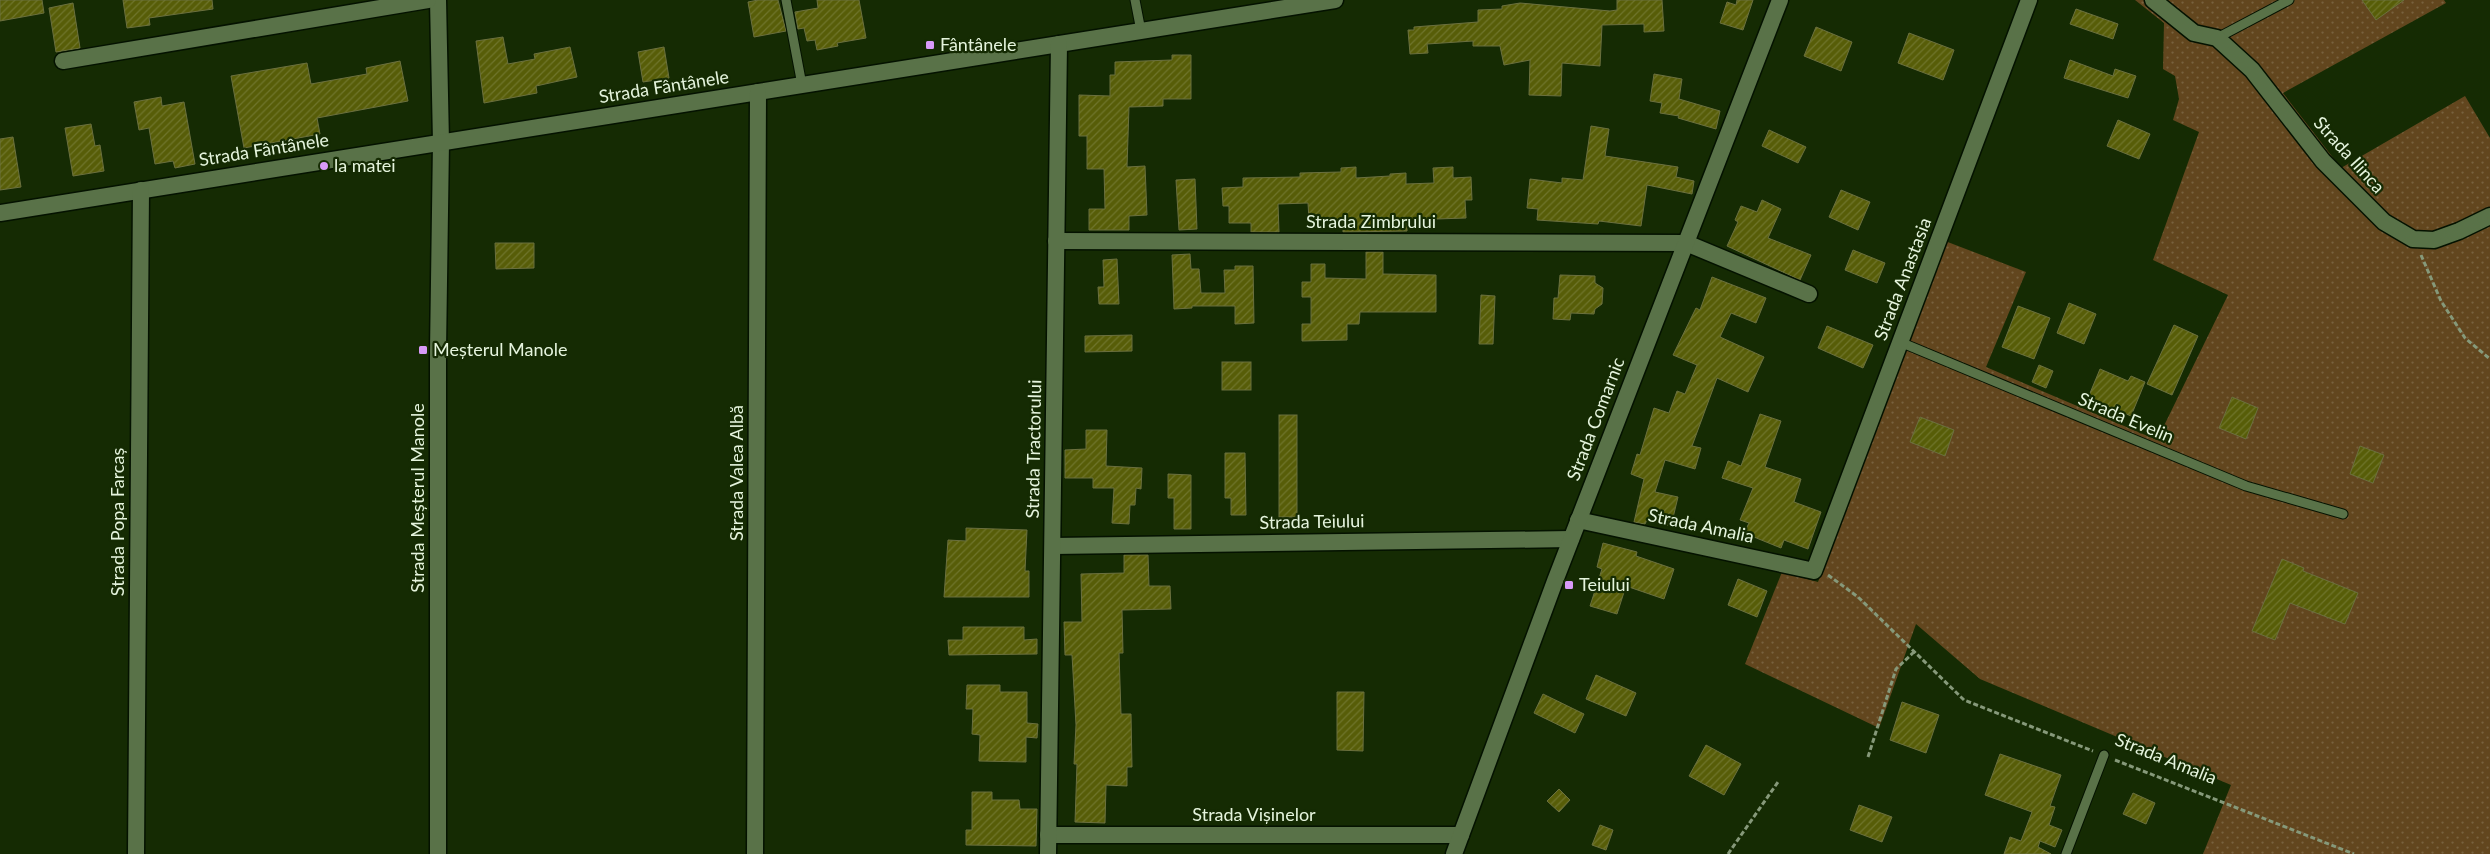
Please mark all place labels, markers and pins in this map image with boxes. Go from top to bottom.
place label: Fântânele [940,33,1016,55]
marker: Fântânele [924,39,936,51]
place label: la matei [334,154,396,176]
marker: la matei [318,160,330,172]
place label: Meșterul Manole [433,338,567,360]
marker: Meșterul Manole [417,344,429,356]
place label: Teiului [1579,573,1630,595]
marker: Teiului [1563,579,1575,591]

